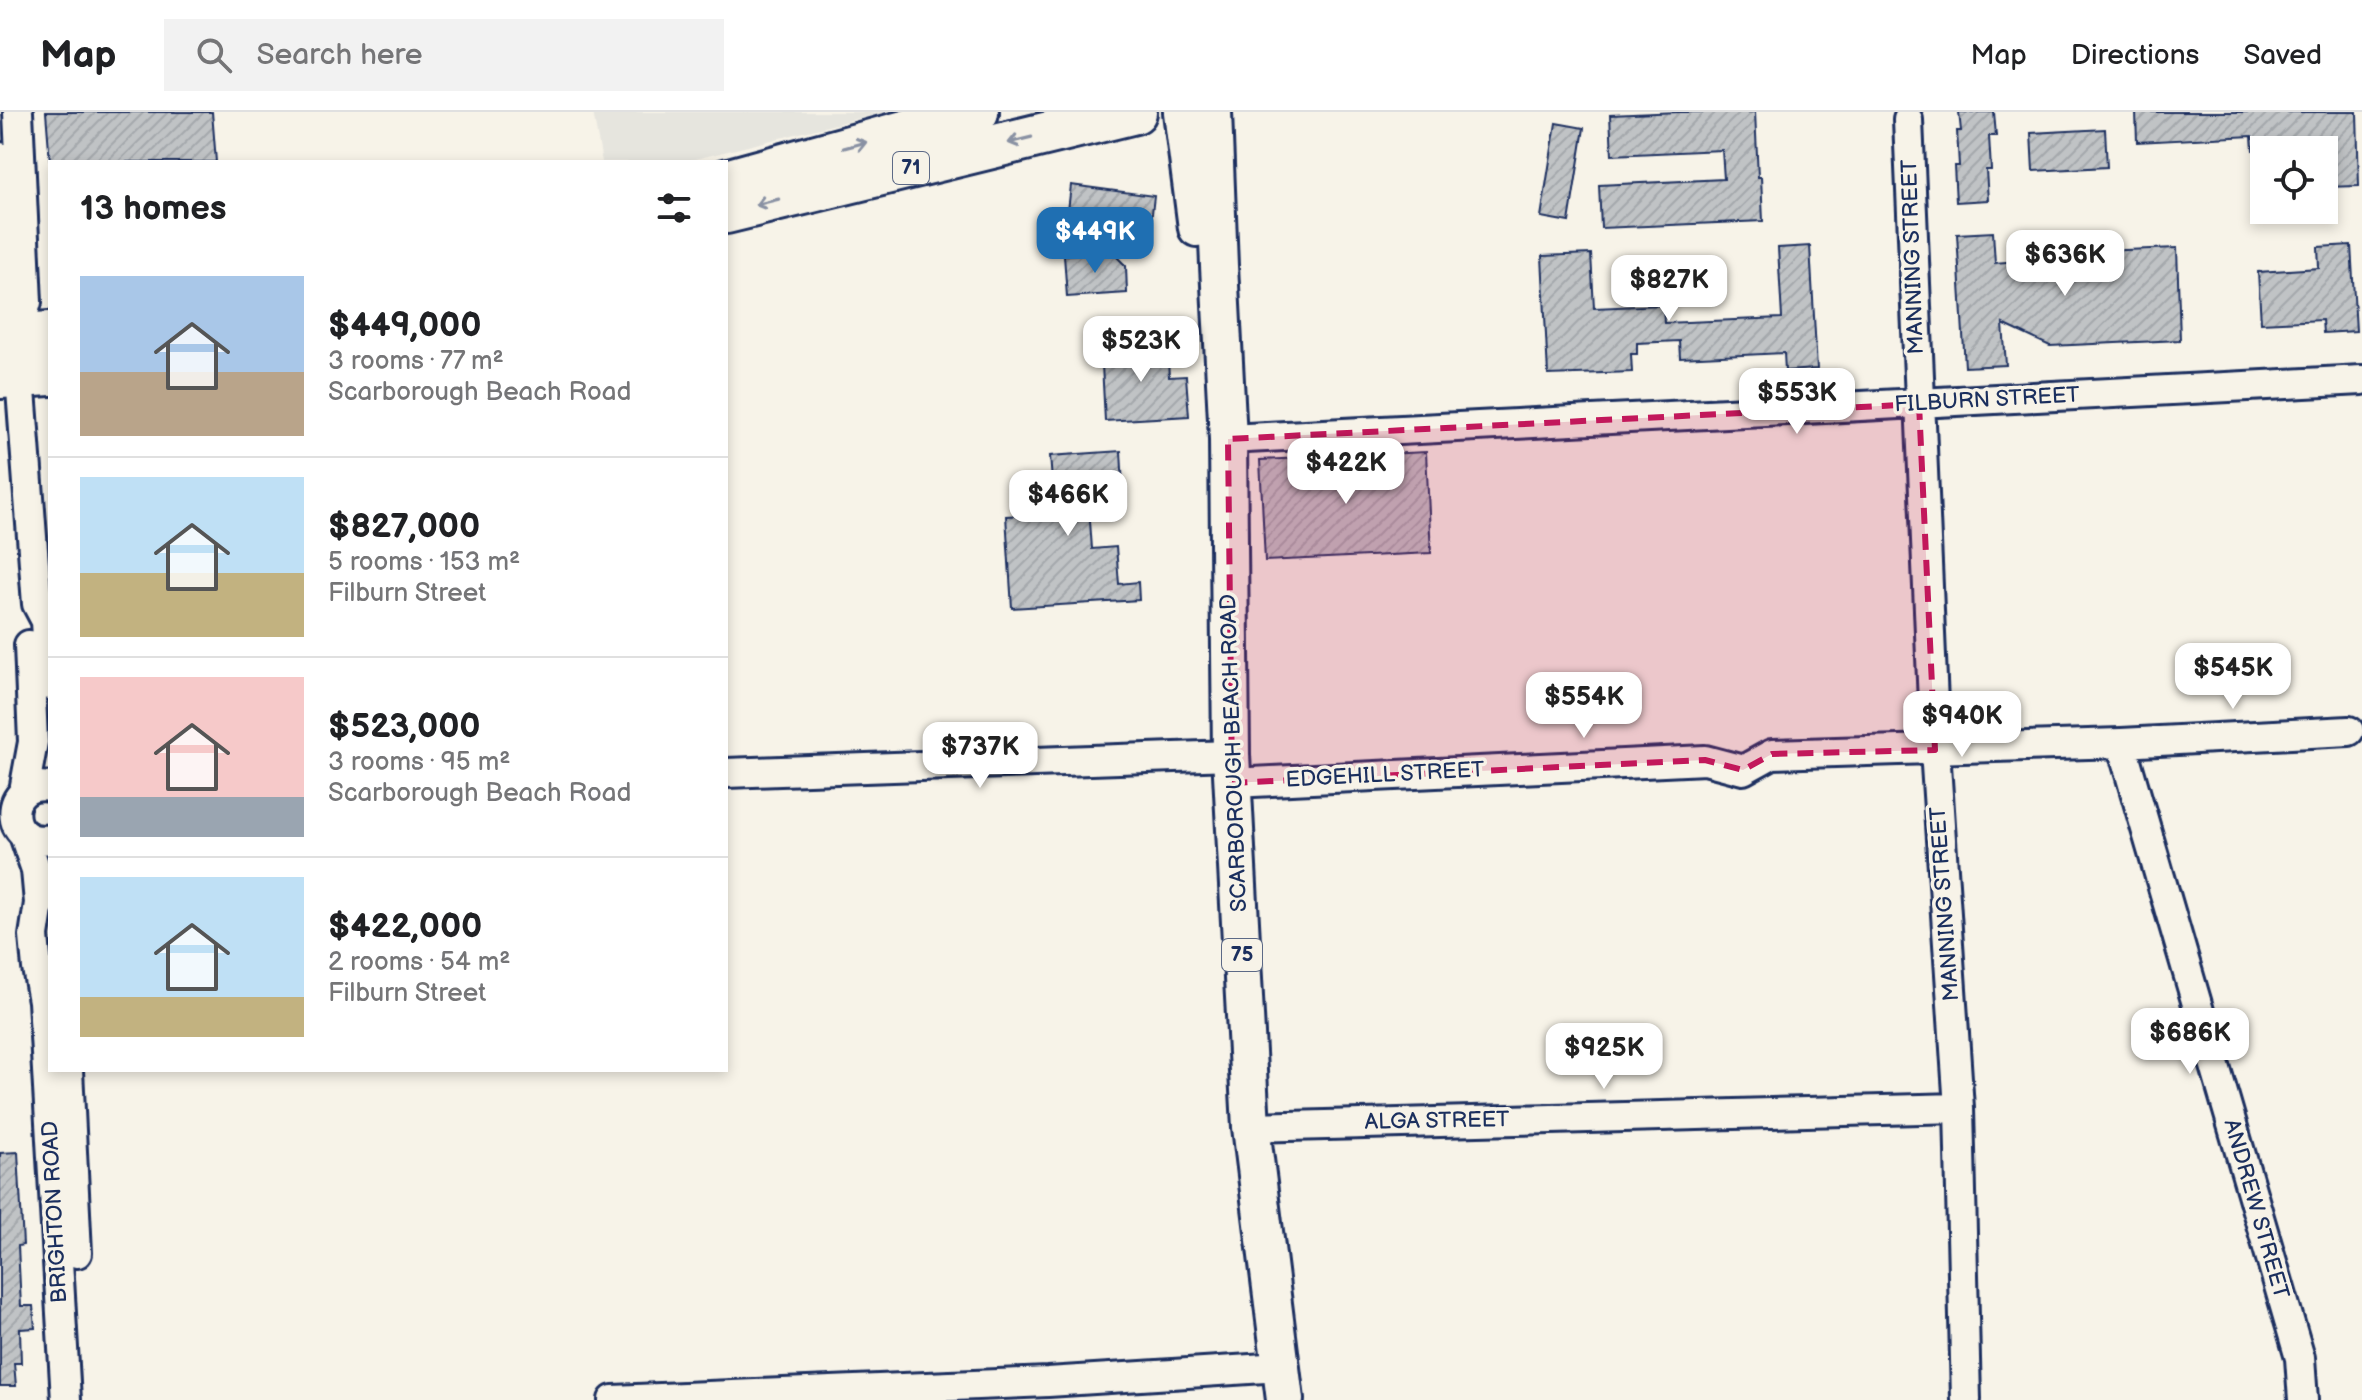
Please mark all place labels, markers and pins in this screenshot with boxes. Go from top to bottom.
pin: $449K [1039,207,1151,275]
pin: $636K [2009,230,2121,298]
pin: $827K [1613,255,1725,323]
pin: $523K [1085,316,1197,384]
pin: $553K [1741,368,1853,436]
pin: $422K [1290,438,1402,506]
pin: $466K [1012,470,1124,538]
pin: $545K [2177,643,2289,711]
pin: $554K [1528,672,1640,740]
pin: $940K [1906,691,2018,759]
pin: $737K [924,722,1036,790]
pin: $686K [2134,1008,2246,1076]
pin: $925K [1548,1023,1660,1091]

